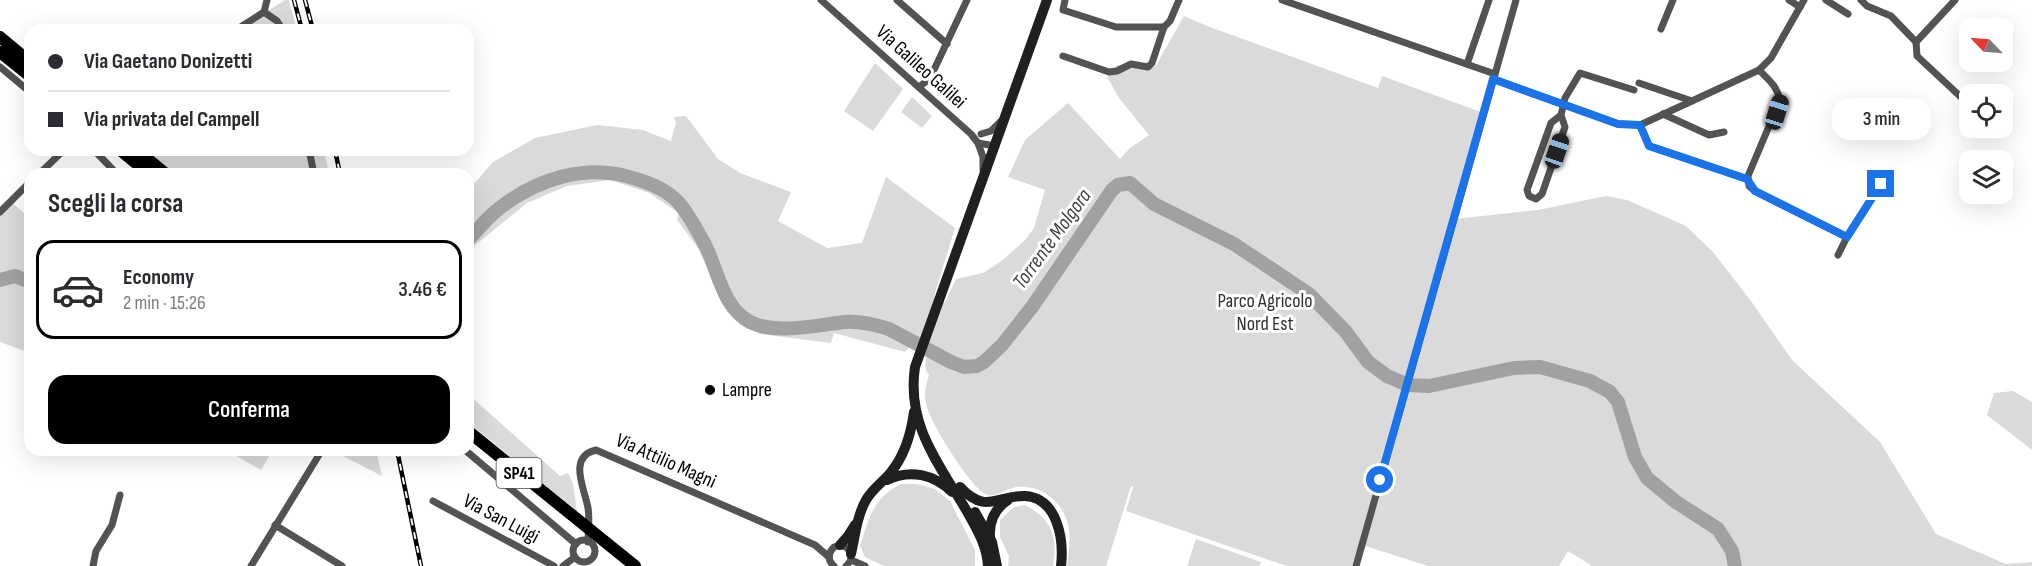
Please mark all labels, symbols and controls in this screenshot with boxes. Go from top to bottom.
north arrow [1959,18,2013,72]
map controls [1959,18,2013,204]
street label: Via Galileo Galilei [871,20,971,114]
text: Via Gaetano Donizetti [84,48,252,75]
button: locate [1959,84,2013,138]
car [1763,92,1791,132]
callout: 3 min [1832,97,1930,139]
text: Via privata del Campell [84,106,259,133]
text: 3 min [1863,107,1900,131]
car [1543,131,1571,171]
button: layers [1959,150,2013,204]
route end [1867,170,1894,197]
water label: Torrente Molgora [1007,184,1097,294]
text: Scegli la corsa [48,188,183,220]
icon: car [51,263,105,317]
text: Economy [123,264,194,291]
text: 3.46 € [398,276,447,303]
park label: Parco Agricolo Nord Est [1217,289,1313,336]
text: 2 min · 15:26 [123,291,206,315]
button: Conferma [48,375,450,444]
place label: Lampre [722,378,772,402]
marker: Lampre [703,383,717,397]
street label: Via Attilio Magni [612,428,720,494]
road number: SP41 [496,458,542,488]
route start [1366,466,1393,493]
street label: Via San Luigi [459,489,543,549]

